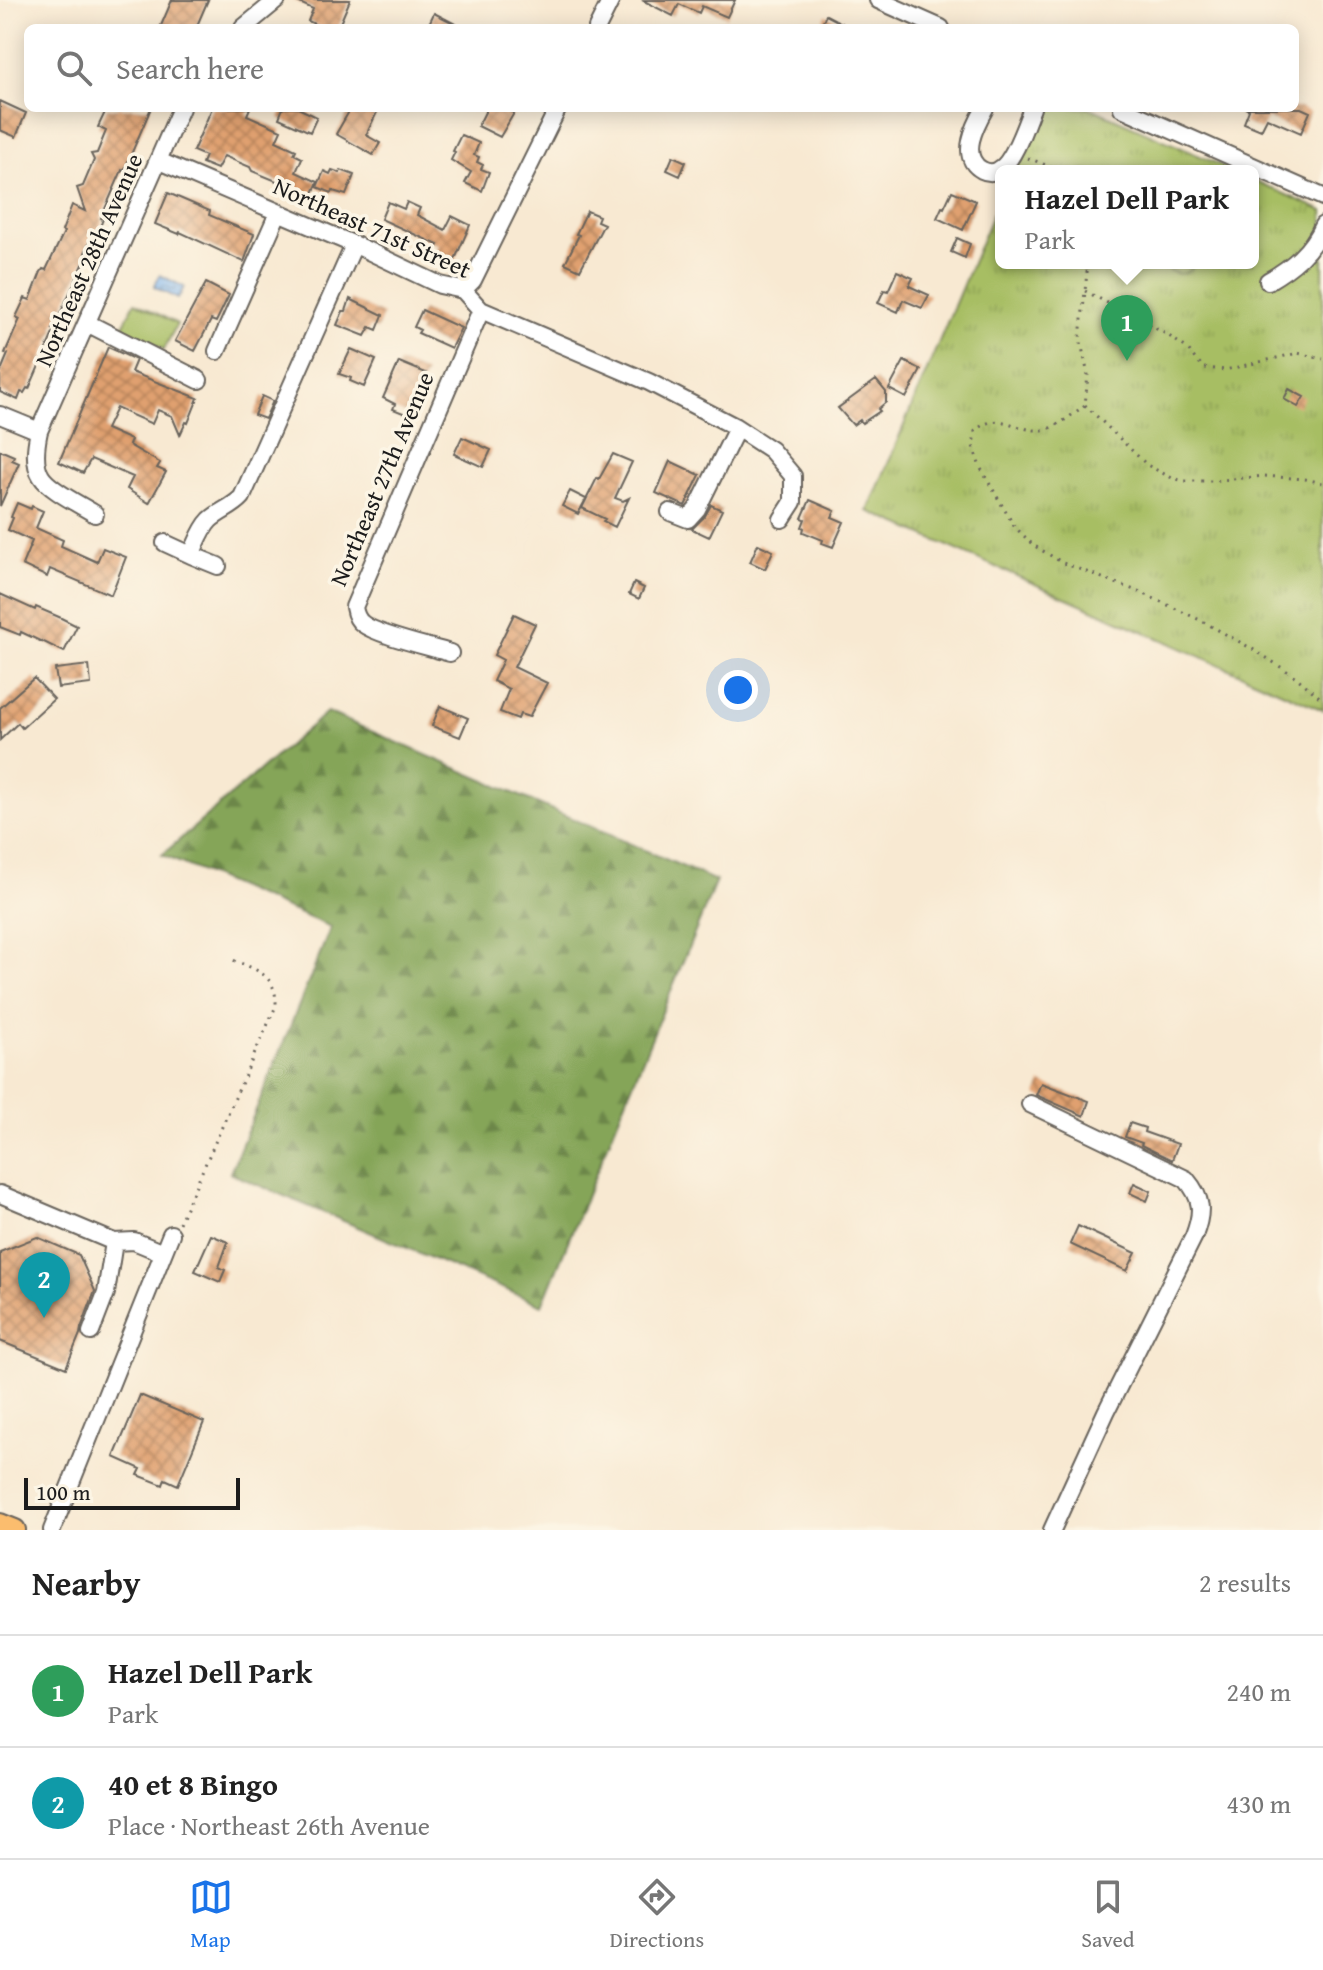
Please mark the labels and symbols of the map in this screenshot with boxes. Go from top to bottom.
street label: Northeast 28th Avenue [26,148,151,372]
street label: Northeast 71st Street [268,168,477,287]
pin: 1 [1101,295,1153,361]
street label: Northeast 27th Avenue [321,366,443,591]
your location [718,670,758,710]
pin: 2 [18,1252,70,1318]
scale bar [24,1474,240,1510]

